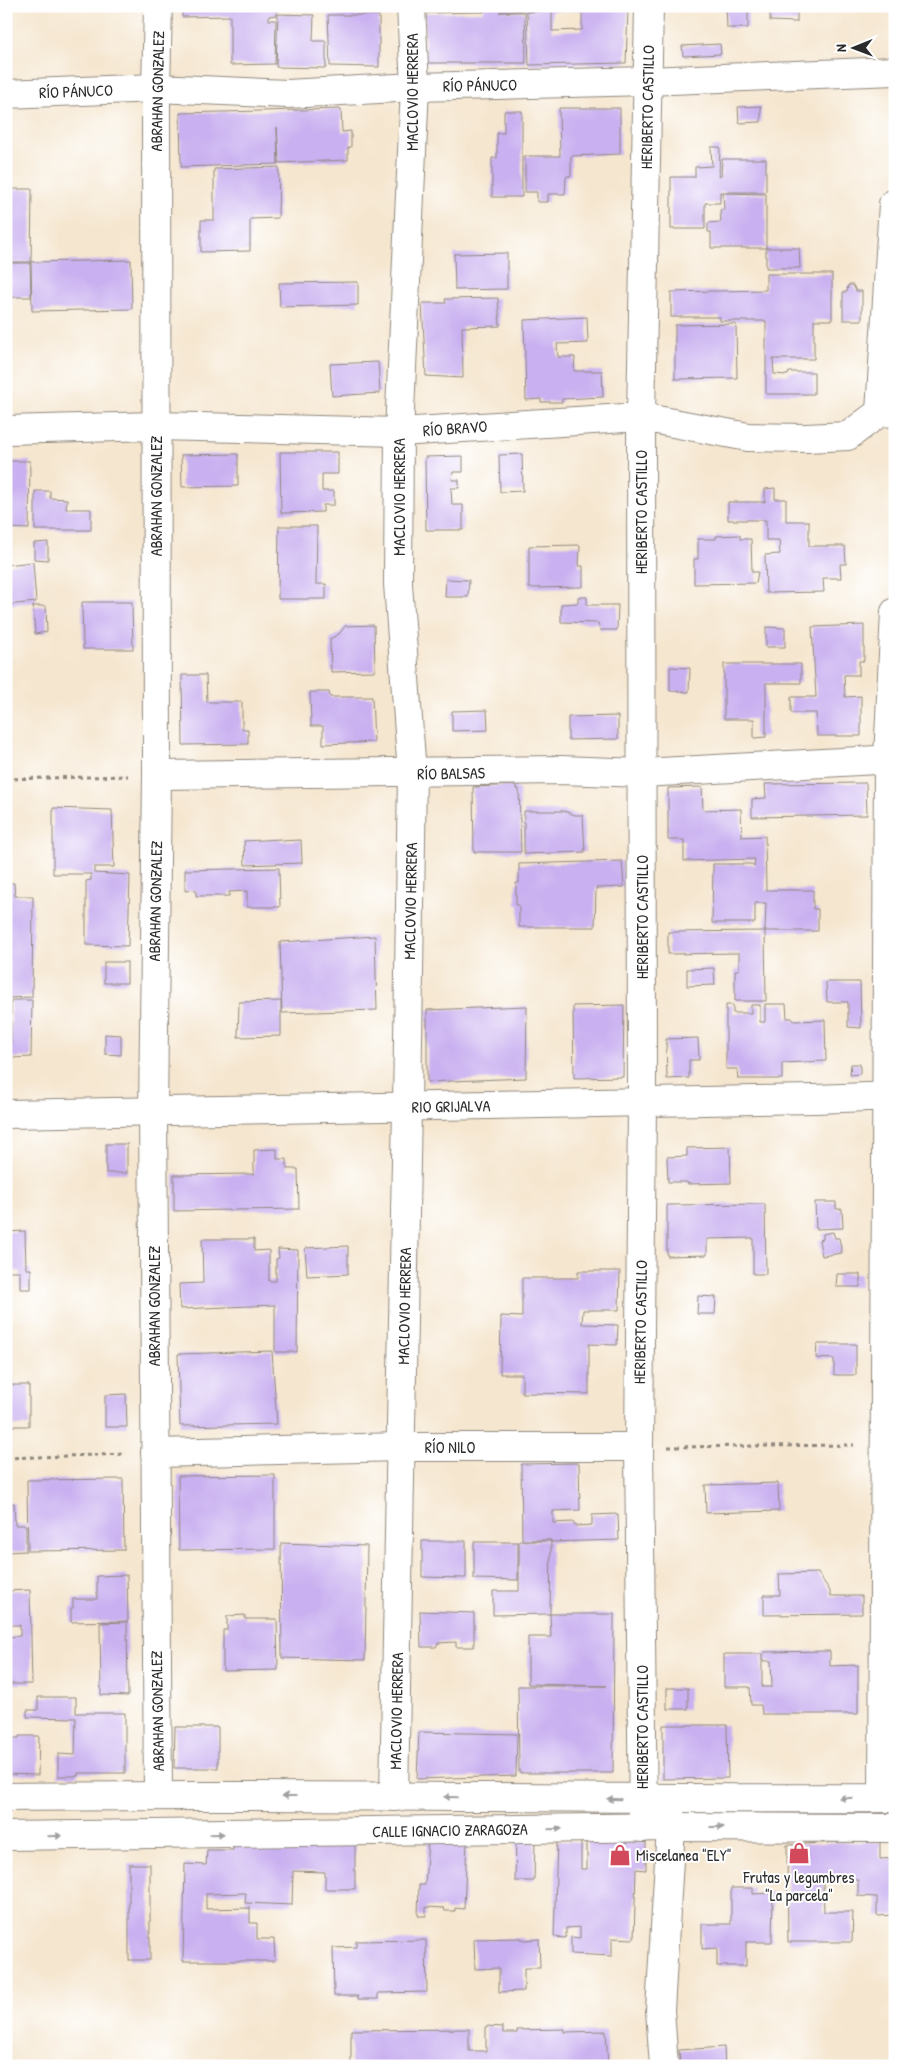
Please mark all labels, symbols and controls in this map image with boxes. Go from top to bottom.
north arrow [828,22,878,72]
street label: ABRAHAN GONZALEZ [145,31,169,151]
street label: MACLOVIO HERRERA [401,33,423,151]
text: N [831,44,850,52]
street label: HERIBERTO CASTILLO [635,45,659,169]
street label: RÍO PÁNUCO [443,73,517,97]
street label: RÍO PÁNUCO [39,79,113,103]
street label: RÍO BRAVO [422,415,488,441]
street label: ABRAHAN GONZALEZ [145,436,167,556]
street label: MACLOVIO HERRERA [388,438,410,556]
street label: HERIBERTO CASTILLO [630,450,652,574]
street label: RÍO BALSAS [417,761,486,785]
street label: ABRAHAN GONZALEZ [143,841,167,961]
street label: MACLOVIO HERRERA [398,842,422,960]
street label: HERIBERTO CASTILLO [631,855,653,979]
street label: RIO GRIJALVA [411,1094,491,1118]
street label: ABRAHAN GONZALEZ [143,1246,165,1366]
street label: MACLOVIO HERRERA [392,1247,416,1365]
street label: HERIBERTO CASTILLO [628,1260,652,1384]
street label: RÍO NILO [425,1436,475,1458]
street label: ABRAHAN GONZALEZ [145,1651,169,1771]
street label: MACLOVIO HERRERA [384,1652,408,1770]
street label: HERIBERTO CASTILLO [631,1665,653,1789]
one-way arrow [280,1792,296,1800]
one-way arrow [443,1793,459,1801]
one-way arrow [838,1794,854,1802]
one-way arrow [605,1795,621,1803]
street label: CALLE IGNACIO ZARAGOZA [372,1818,528,1842]
one-way arrow [710,1823,726,1831]
one-way arrow [547,1825,563,1833]
one-way arrow [210,1829,226,1837]
one-way arrow [47,1832,63,1840]
shop icon: Frutas y legumbres "La parcela" [786,1840,812,1866]
shop icon: Miscelanea "ELY" [607,1842,633,1868]
place label: Miscelanea "ELY" [636,1844,732,1866]
place label: Frutas y legumbres "La parcela" [743,1866,854,1906]

